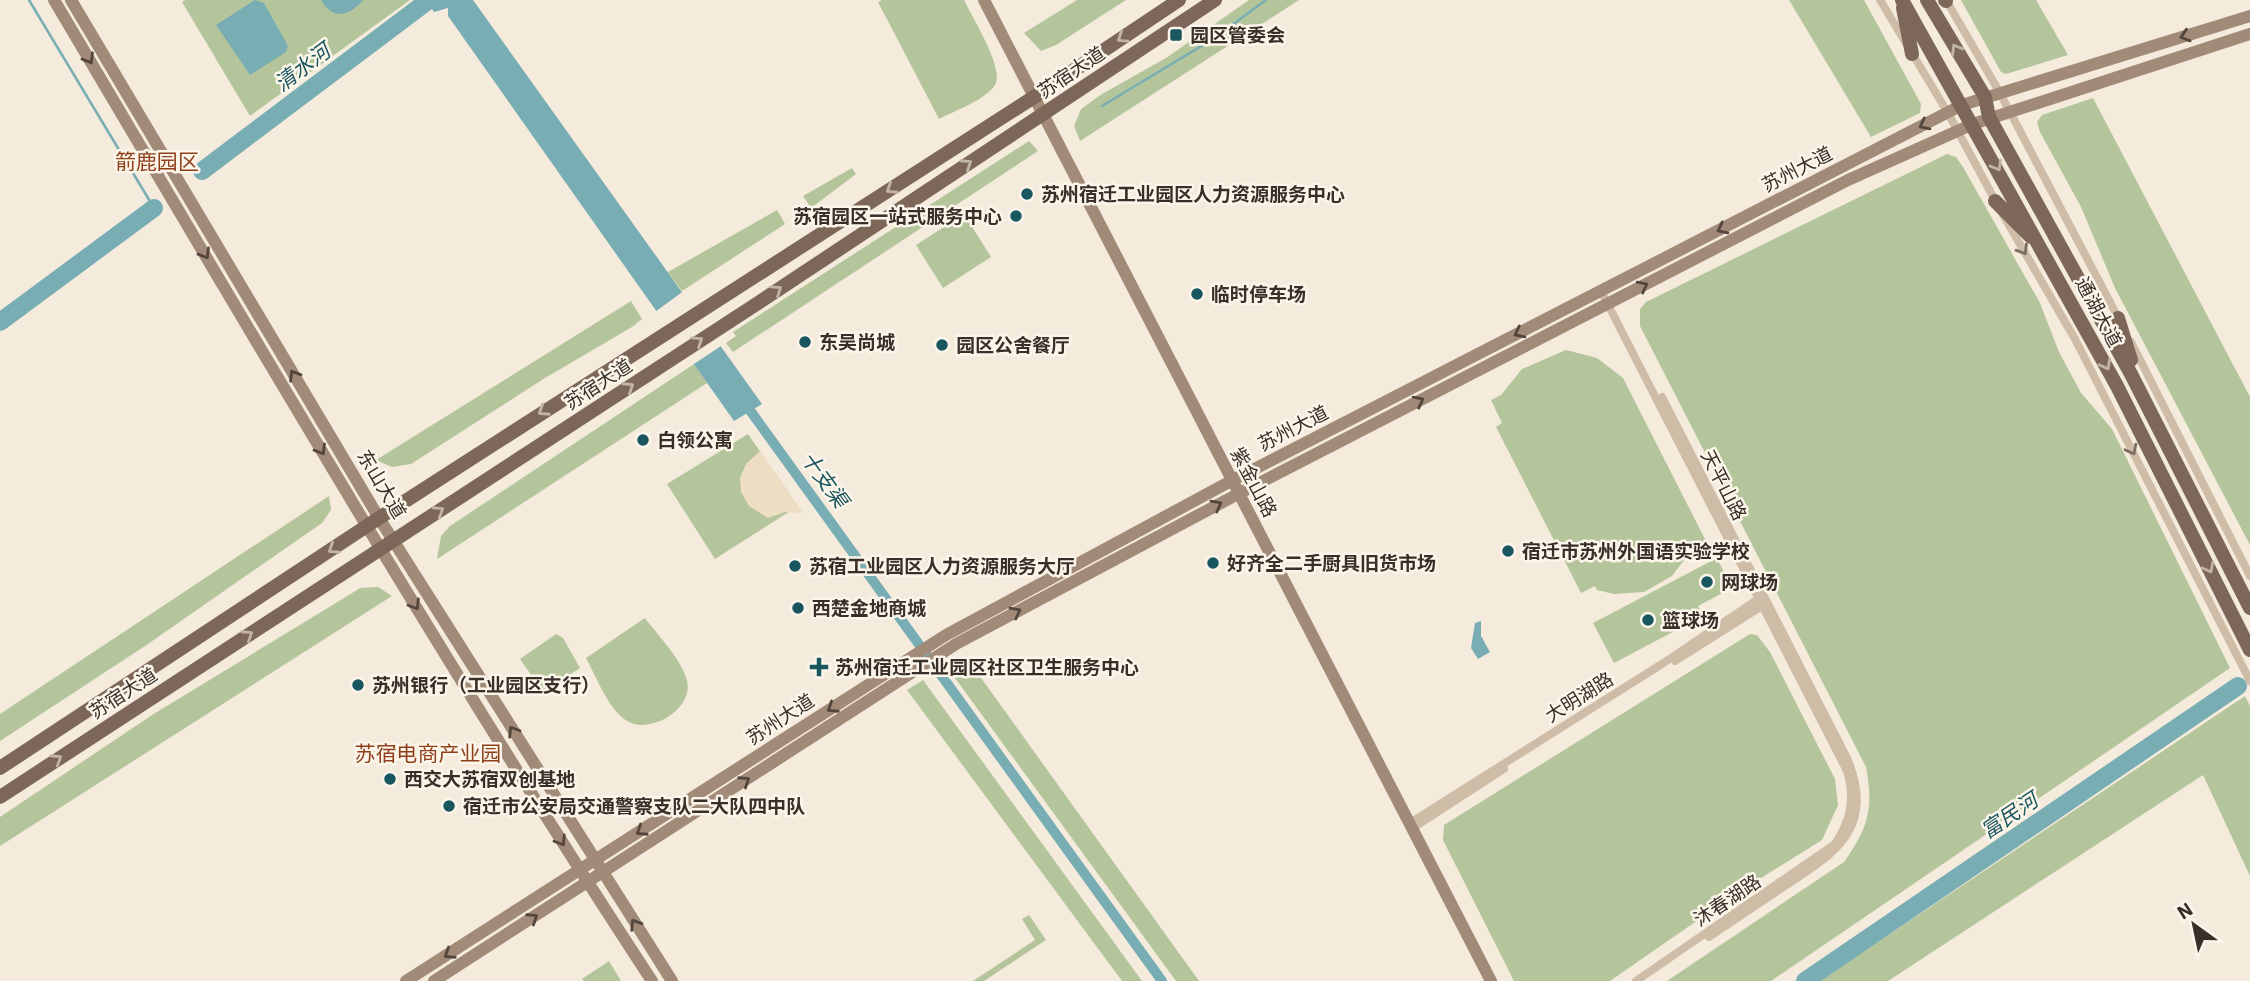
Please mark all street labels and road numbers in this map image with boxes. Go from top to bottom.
street label: 苏宿大道 [1033,41,1109,103]
street label: 苏州大道 [1758,141,1836,197]
street label: 通湖大道 [2071,273,2127,351]
street label: 苏宿大道 [560,353,636,415]
street label: 苏州大道 [1254,400,1332,456]
street label: 紫金山路 [1226,443,1282,521]
street label: 东山大道 [352,445,412,523]
street label: 天平山路 [1696,446,1752,524]
street label: 苏宿大道 [85,662,161,724]
street label: 大明湖路 [1540,667,1618,727]
street label: 苏州大道 [742,688,818,750]
street label: 沐春湖路 [1689,869,1765,931]

